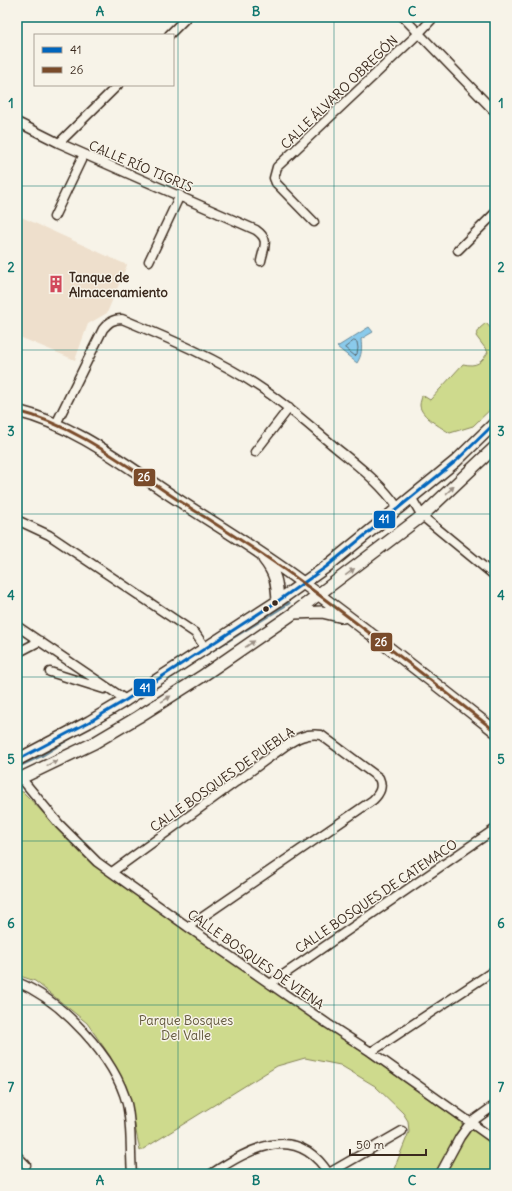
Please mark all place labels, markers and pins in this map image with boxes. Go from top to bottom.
place label: Tanque de Almacenamiento [69,269,168,301]
building icon: Tanque de Almacenamiento [46,274,66,294]
unlabelled marker [270,598,280,608]
unlabelled marker [261,604,271,614]

